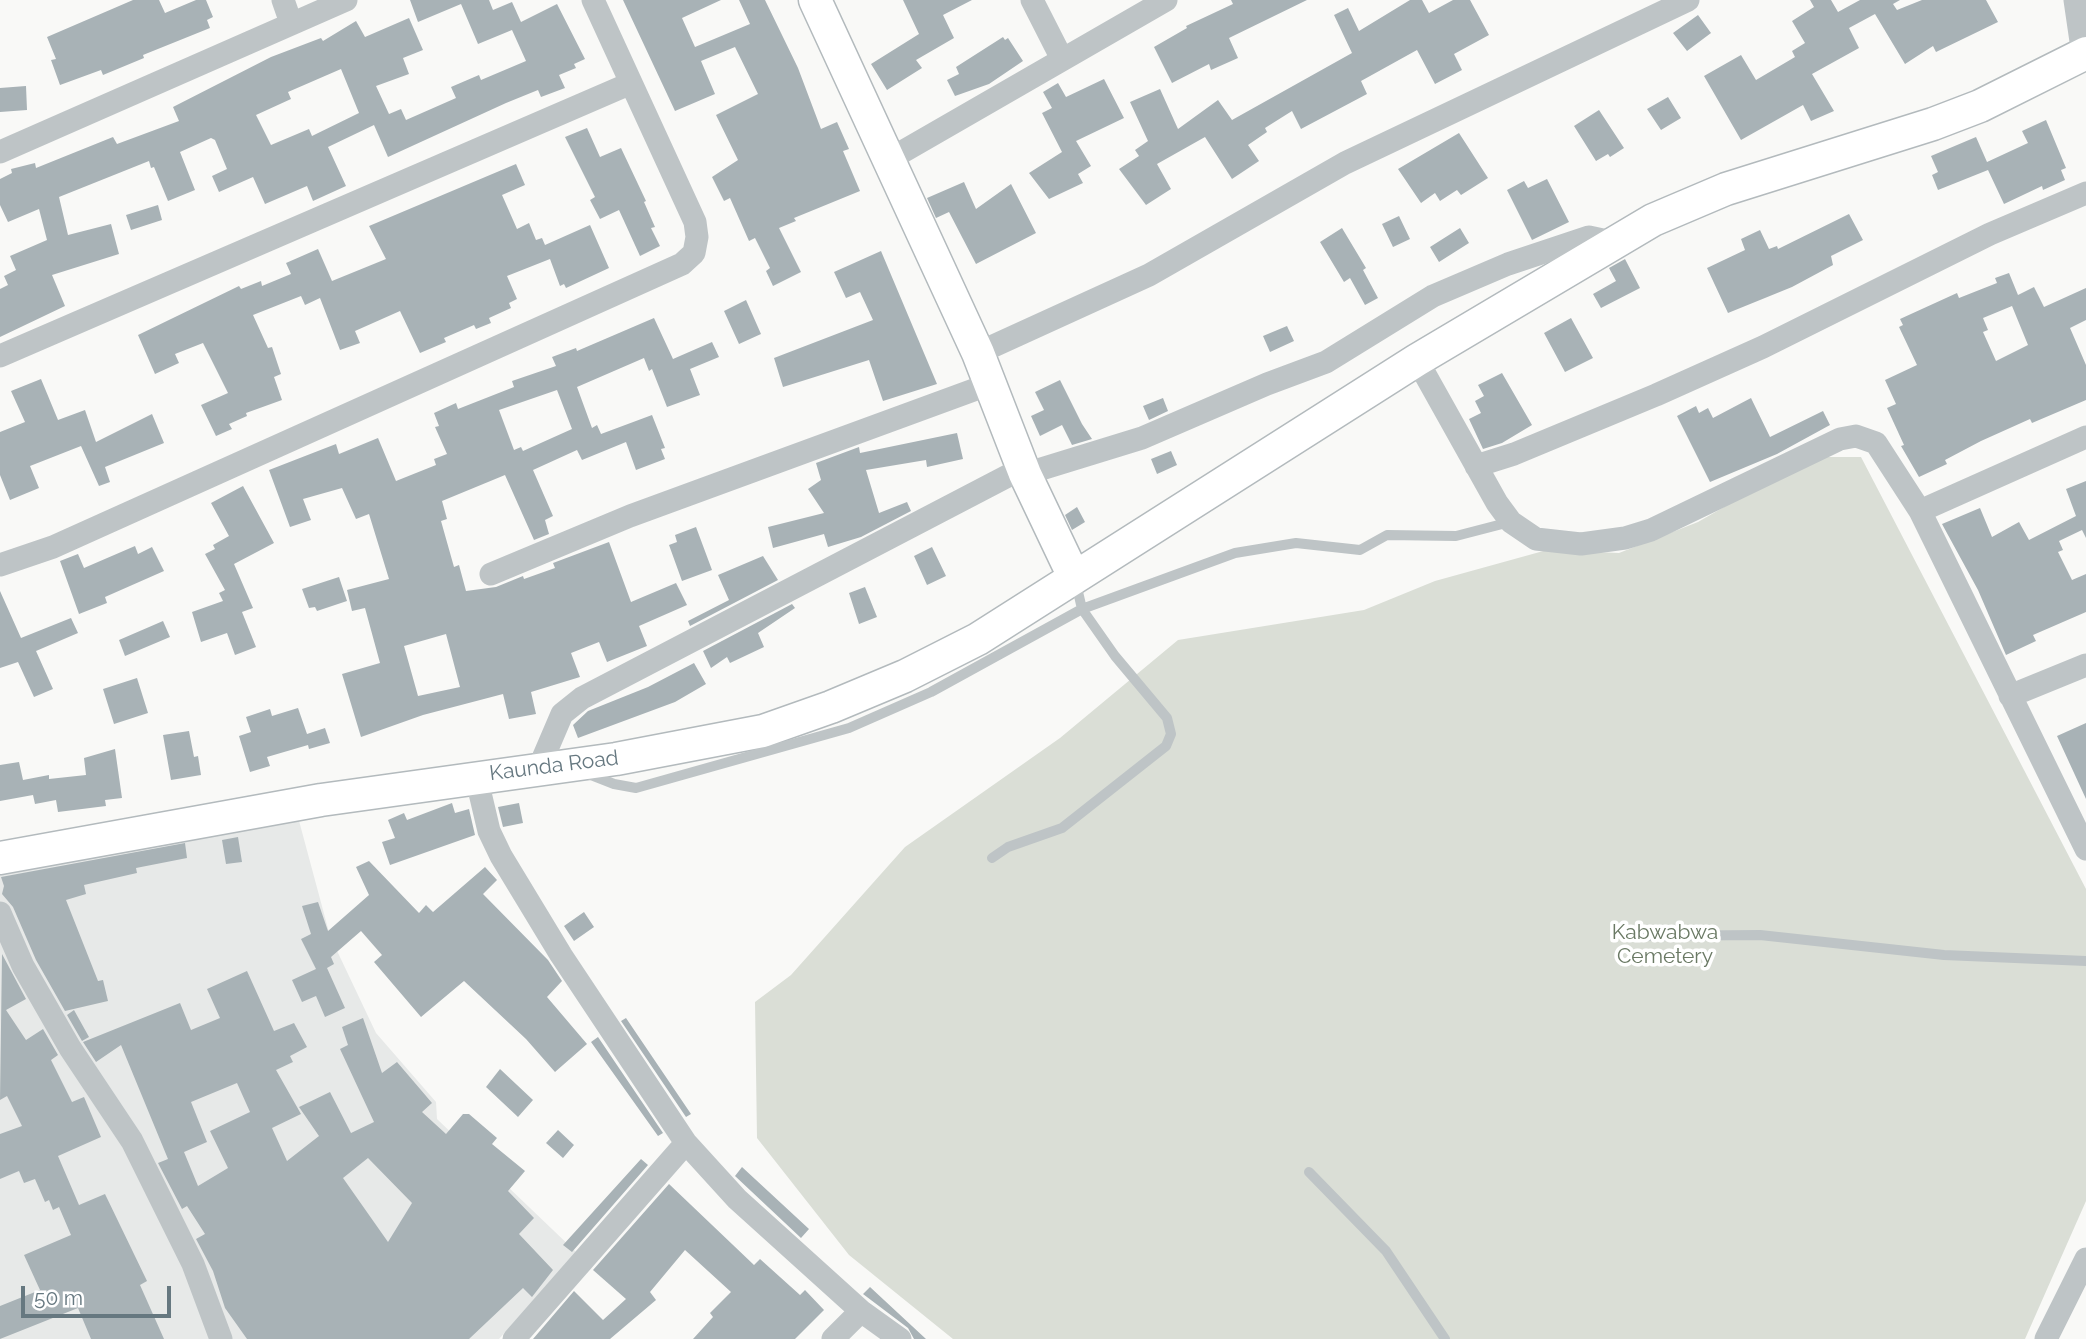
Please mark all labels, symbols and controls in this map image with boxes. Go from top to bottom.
street label: Kaunda Road [488,746,620,786]
park label: Kabwabwa Cemetery [1612,920,1718,970]
scale bar [24,1272,175,1316]
text: 50 m [34,1285,83,1310]

